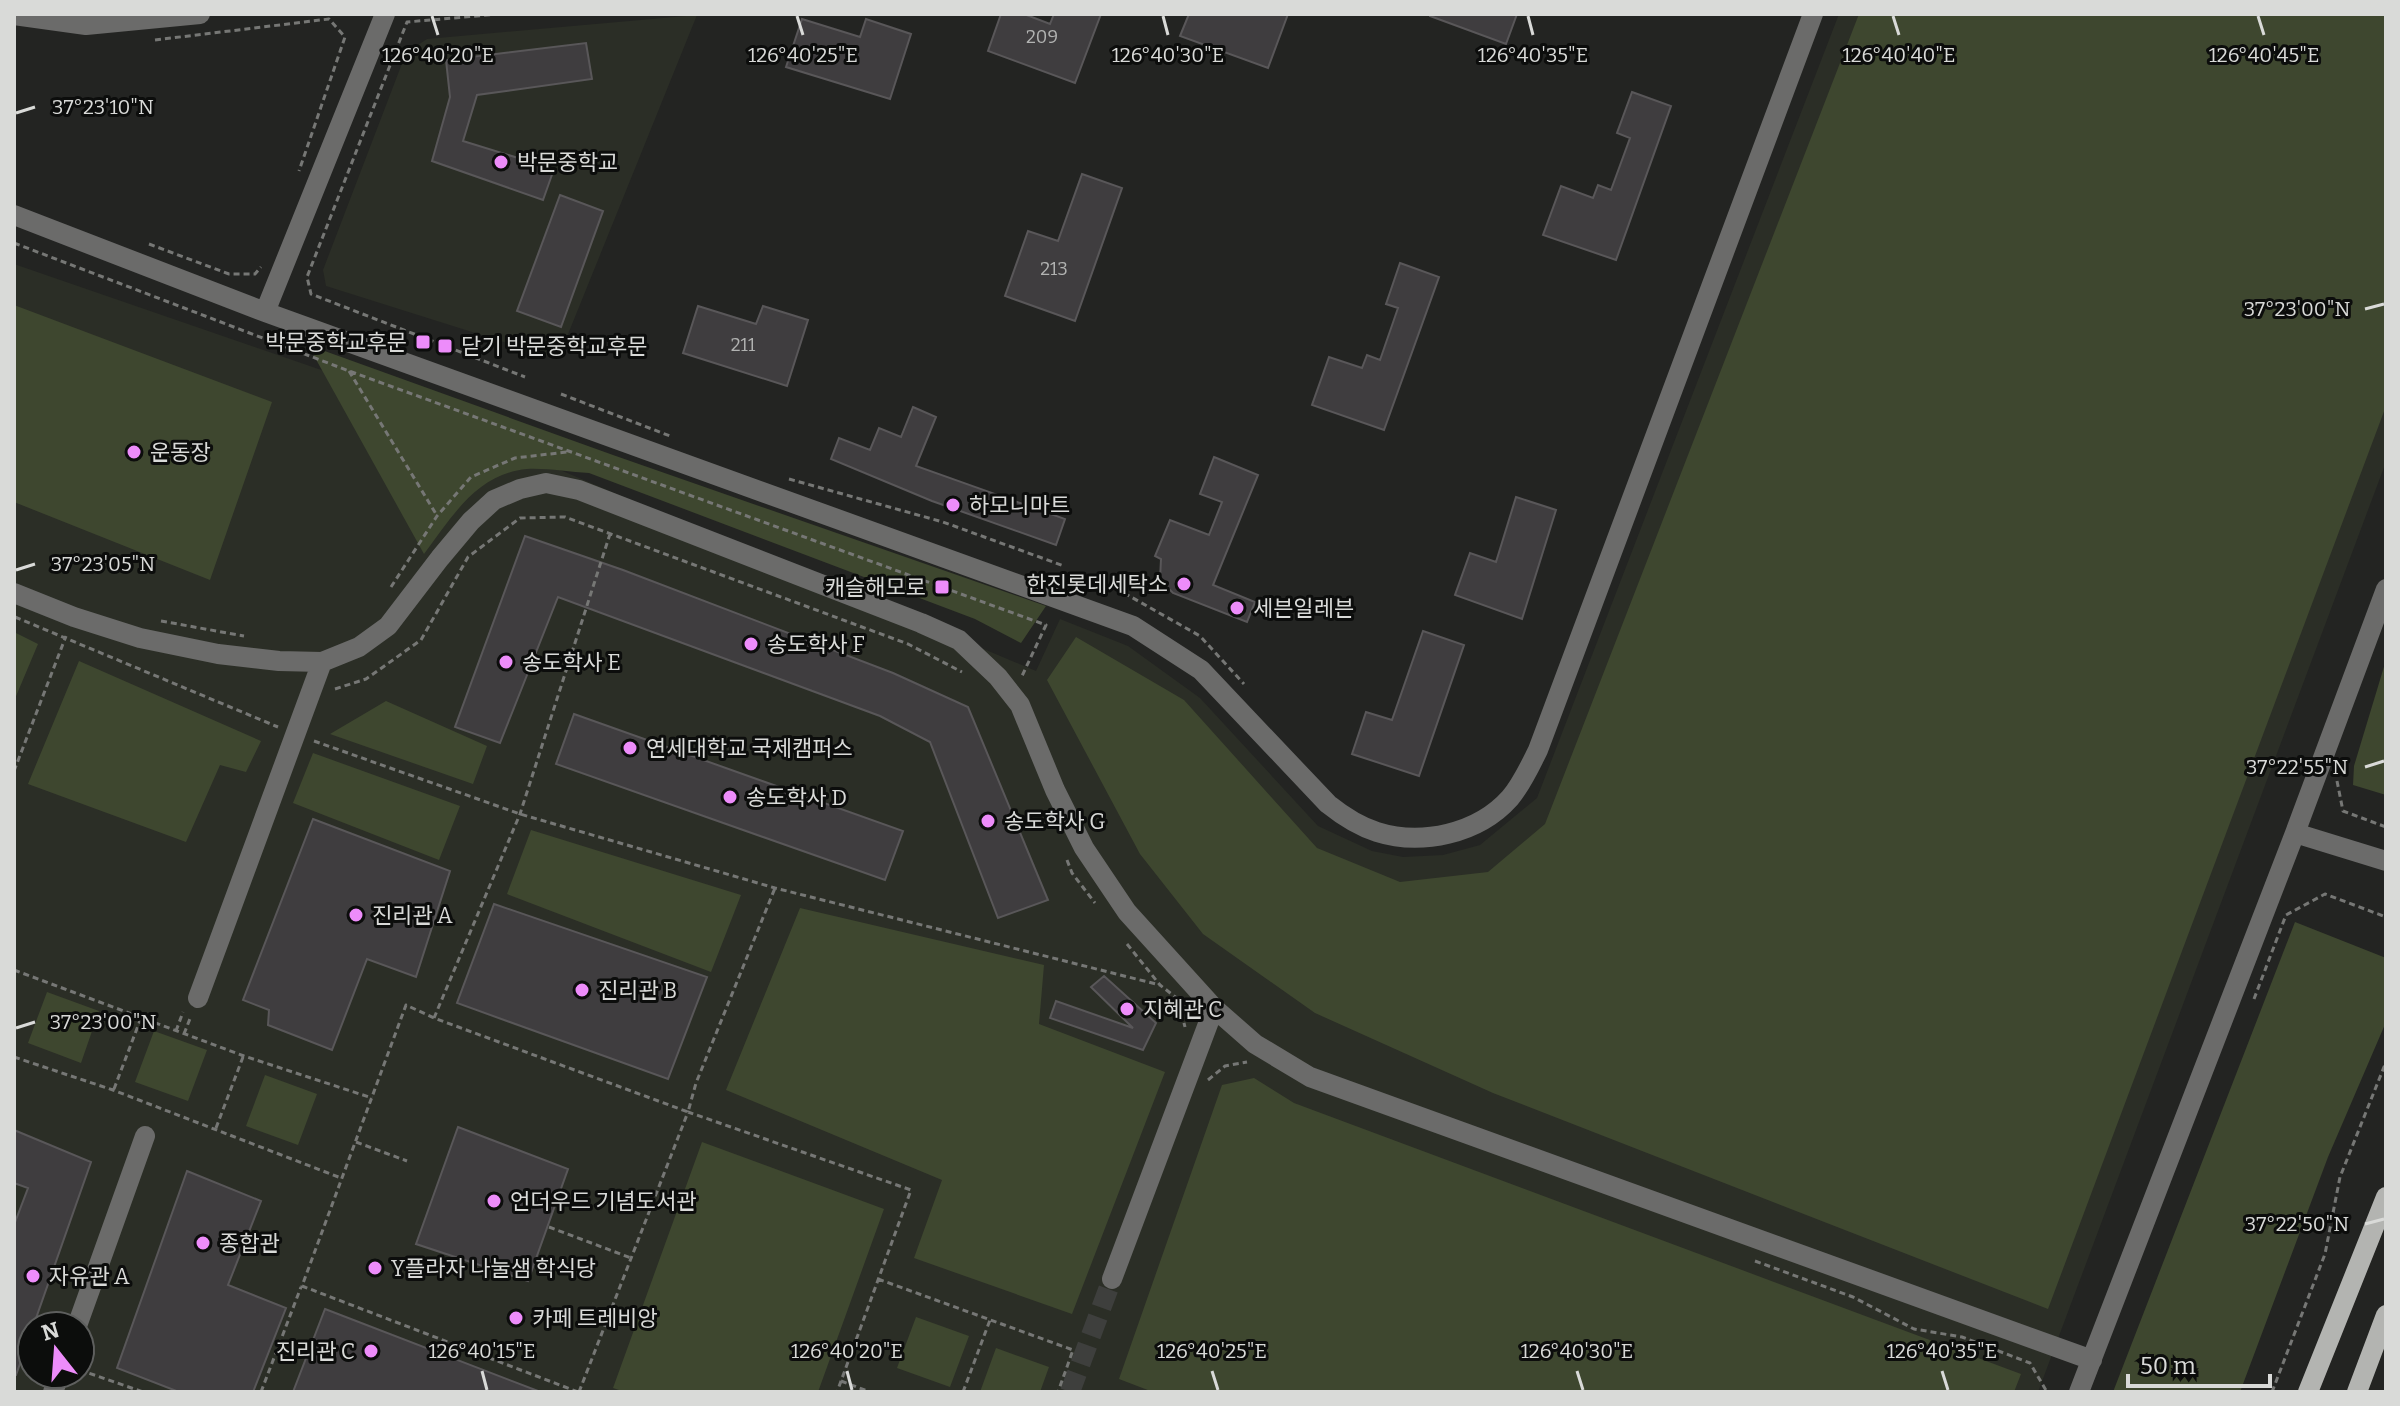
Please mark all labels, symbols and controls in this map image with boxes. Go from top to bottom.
house number: 209 [1026,26,1058,48]
text: 126°40'20"E [382,43,494,67]
text: 126°40'25"E [748,43,858,67]
text: 126°40'30"E [1112,43,1224,67]
text: 126°40'35"E [1478,43,1588,67]
text: 126°40'40"E [1843,43,1955,67]
text: 126°40'45"E [2209,43,2319,67]
text: 37°23'10"N [52,95,154,119]
place label: 박문중학교 [517,149,618,176]
marker: 박문중학교 [492,153,510,171]
house number: 213 [1040,258,1068,280]
text: 37°23'00"N [2244,297,2350,321]
place label: 박문중학교후문 [265,329,407,356]
marker: 박문중학교후문 [414,333,432,351]
place label: 닫기 박문중학교후문 [461,333,648,360]
house number: 211 [731,334,756,356]
marker: 닫기 박문중학교후문 [436,337,454,355]
place label: 운동장 [150,439,211,466]
marker: 운동장 [125,443,143,461]
place label: 하모니마트 [969,492,1070,519]
marker: 하모니마트 [944,496,962,514]
text: 37°23'05"N [51,552,155,576]
place label: 한진롯데세탁소 [1026,571,1168,598]
place label: 캐슬해모로 [825,574,926,601]
marker: 한진롯데세탁소 [1175,575,1193,593]
marker: 캐슬해모로 [933,578,951,596]
place label: 세븐일레븐 [1253,595,1354,622]
marker: 세븐일레븐 [1228,599,1246,617]
place label: 송도학사 F [767,631,865,658]
marker: 송도학사 F [742,635,760,653]
place label: 송도학사 E [522,649,621,676]
marker: 송도학사 E [497,653,515,671]
place label: 연세대학교 국제캠퍼스 [646,735,853,762]
marker: 연세대학교 국제캠퍼스 [621,739,639,757]
text: 37°22'55"N [2246,755,2348,779]
place label: 송도학사 D [746,784,847,811]
marker: 송도학사 D [721,788,739,806]
place label: 송도학사 G [1004,808,1106,835]
marker: 송도학사 G [979,812,997,830]
place label: 진리관 A [372,902,453,929]
marker: 진리관 A [347,906,365,924]
place label: 진리관 B [598,977,677,1004]
marker: 진리관 B [573,981,591,999]
place label: 지혜관 C [1143,996,1222,1023]
marker: 지혜관 C [1118,1000,1136,1018]
text: 37°23'00"N [50,1010,156,1034]
place label: 언더우드 기념도서관 [510,1188,697,1215]
marker: 언더우드 기념도서관 [485,1192,503,1210]
text: 37°22'50"N [2245,1212,2349,1236]
place label: 종합관 [219,1230,280,1257]
marker: 종합관 [194,1234,212,1252]
place label: Y플라자 나눌샘 학식당 [391,1255,596,1282]
marker: Y플라자 나눌샘 학식당 [366,1259,384,1277]
place label: 자유관 A [49,1263,130,1290]
marker: 자유관 A [24,1267,42,1285]
place label: 카페 트레비앙 [532,1305,658,1332]
marker: 카페 트레비앙 [507,1309,525,1327]
north arrow [16,1310,96,1390]
text: N [38,1316,62,1347]
place label: 진리관 C [276,1338,355,1365]
scale bar [2128,1338,2270,1388]
text: 126°40'15"E [428,1339,536,1363]
text: 126°40'20"E [791,1339,903,1363]
text: 126°40'25"E [1157,1339,1267,1363]
text: 126°40'30"E [1521,1339,1633,1363]
text: 126°40'35"E [1887,1339,1997,1363]
marker: 진리관 C [362,1342,380,1360]
text: 50 m [2140,1352,2196,1380]

